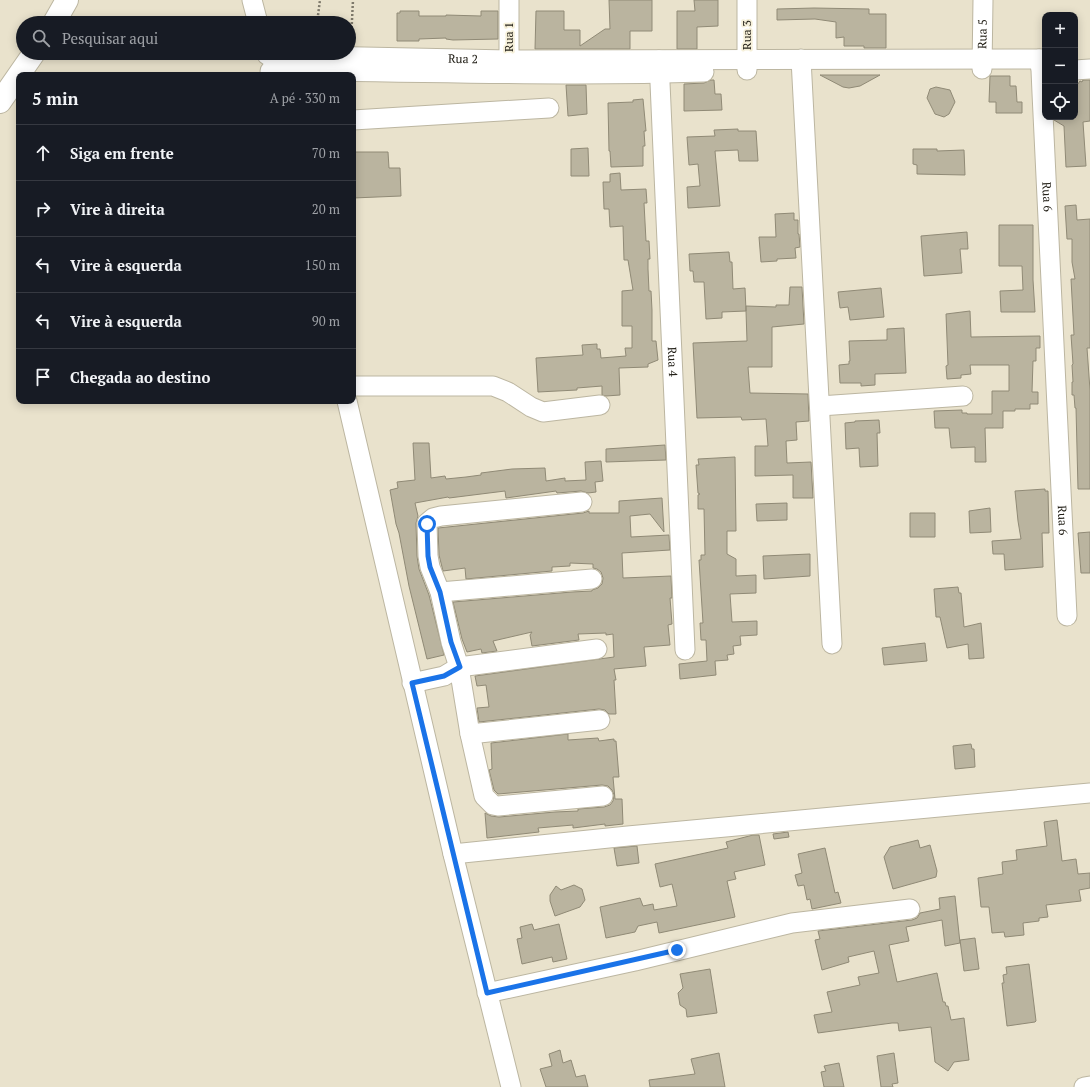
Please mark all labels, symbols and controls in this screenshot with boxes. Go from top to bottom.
map controls [1042,12,1078,120]
button: + [1042,12,1078,48]
search box [16,16,356,60]
street label: Rua 5 [974,19,990,49]
street label: Rua 3 [739,20,754,50]
street label: Rua 1 [501,22,516,52]
icon: search [30,27,52,49]
text: Pesquisar aqui [62,28,158,48]
button: − [1042,48,1078,84]
street label: Rua 2 [448,51,478,66]
button: locate [1042,84,1078,120]
text: 5 min [32,87,79,110]
text: A pé · 330 m [270,89,340,107]
icon: ahead [32,142,54,164]
text: Siga em frente [70,143,174,163]
text: 70 m [312,144,340,162]
street label: Rua 6 [1039,181,1056,213]
icon: right [32,198,54,220]
text: Vire à direita [70,199,165,219]
text: 20 m [312,200,340,218]
icon: left [32,254,54,276]
text: Vire à esquerda [70,255,182,275]
text: 150 m [305,256,340,274]
icon: left [32,310,54,332]
text: Vire à esquerda [70,311,182,331]
text: 90 m [312,312,340,330]
street label: Rua 4 [665,346,681,378]
icon: arrive [32,366,54,388]
text: Chegada ao destino [70,367,210,387]
street label: Rua 6 [1055,505,1071,536]
route start [418,515,436,533]
route end [668,941,686,959]

